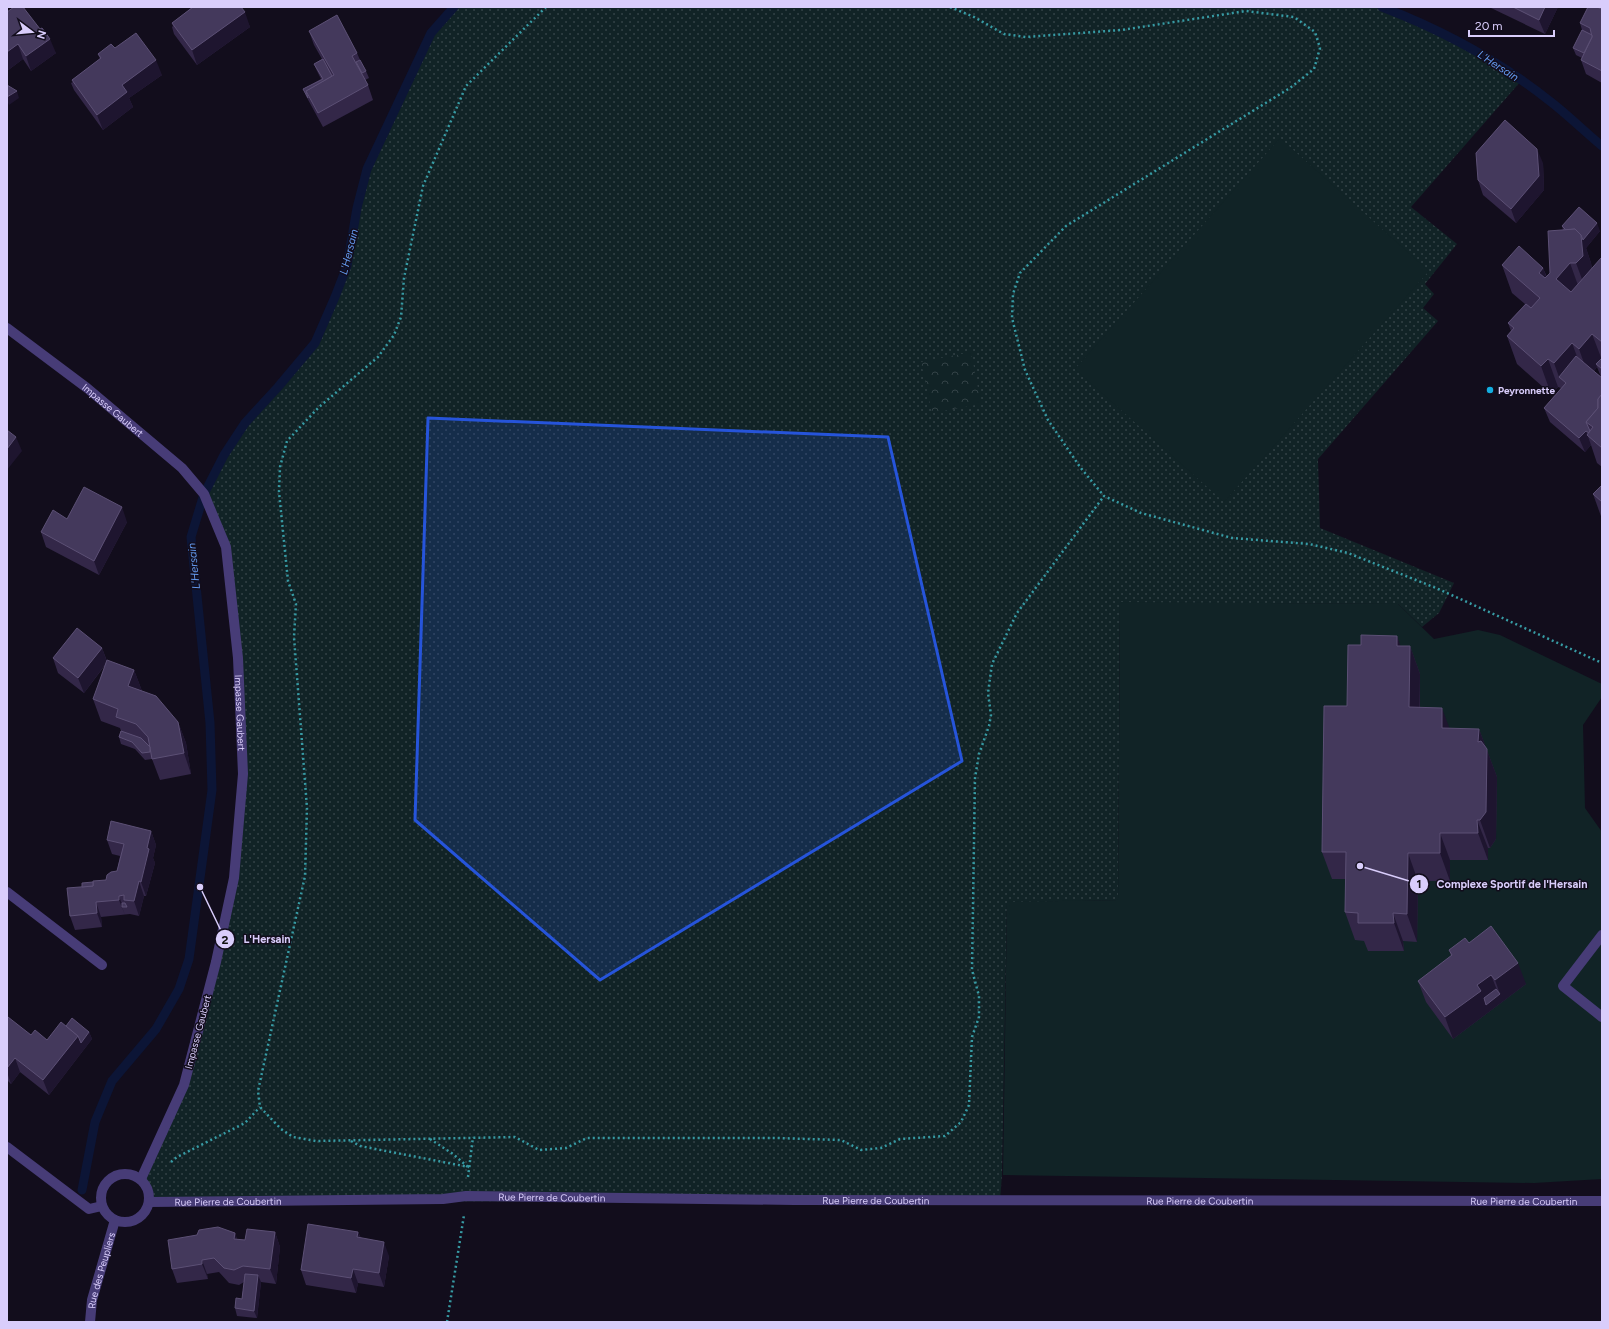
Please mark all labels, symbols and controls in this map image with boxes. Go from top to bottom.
north arrow [12,12,52,52]
scale bar [1469,12,1554,38]
text: 20 m [1475,19,1503,33]
text: N [34,29,49,41]
water label: L'Hersain [1475,48,1521,84]
water label: L'Hersain [337,228,361,276]
street label: Impasse Gaubert [80,380,147,440]
place label: Peyronnette [1498,384,1555,397]
marker: Peyronnette [1485,385,1495,395]
water label: L'Hersain [185,542,203,590]
street label: Impasse Gaubert [232,674,249,751]
callout: Complexe Sportif de l'Hersain [1409,872,1596,895]
text: 1 [1416,877,1422,891]
text: Complexe Sportif de l'Hersain [1437,878,1587,891]
callout: L'Hersain [215,928,298,951]
text: 2 [222,933,229,947]
text: L'Hersain [243,933,291,946]
street label: Impasse Gaubert [182,993,214,1071]
street label: Rue Pierre de Coubertin [498,1190,606,1204]
street label: Rue Pierre de Coubertin [174,1194,282,1208]
street label: Rue Pierre de Coubertin [822,1194,930,1207]
street label: Rue Pierre de Coubertin [1146,1194,1254,1207]
street label: Rue Pierre de Coubertin [1470,1194,1578,1207]
street label: Rue des Peupliers [85,1230,118,1309]

